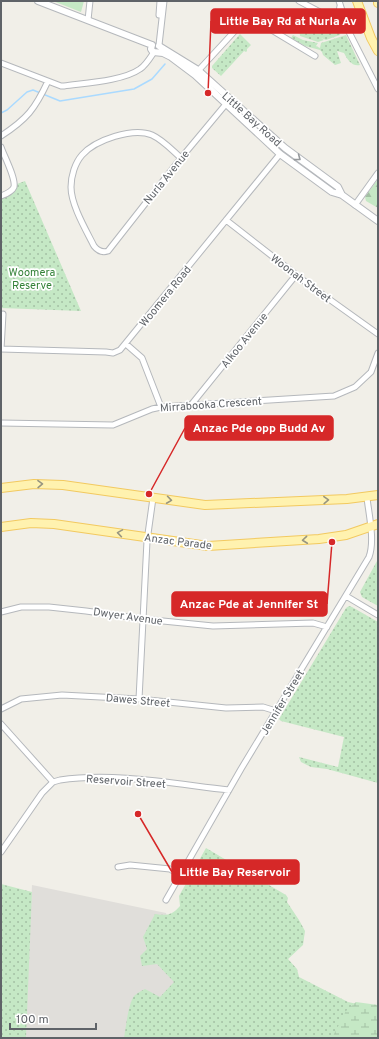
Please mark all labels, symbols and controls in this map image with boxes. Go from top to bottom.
callout: Little Bay Rd at Nurla Av [211,9,365,33]
text: Little Bay Rd at Nurla Av [219,14,357,30]
street label: Little Bay Road [219,89,284,150]
street label: Nurla Avenue [141,148,193,208]
one-way arrow [293,154,300,161]
street label: Woonah Street [267,251,334,306]
street label: Woomera Road [137,263,195,330]
park label: Woomera Reserve [9,266,56,293]
street label: Alkoo Avenue [218,310,271,371]
street label: Mirrabooka Crescent [160,394,263,416]
callout: Anzac Pde opp Budd Av [185,416,333,440]
text: Anzac Pde opp Budd Av [193,421,325,437]
one-way arrow [37,480,43,488]
one-way arrow [166,495,172,504]
one-way arrow [323,496,329,504]
one-way arrow [117,529,123,538]
street label: Anzac Parade [143,531,213,553]
one-way arrow [302,536,308,545]
callout: Anzac Pde at Jennifer St [172,592,327,616]
text: Anzac Pde at Jennifer St [180,597,319,613]
street label: Dwyer Avenue [92,605,164,629]
street label: Jennifer Street [258,667,308,738]
street label: Dawes Street [105,691,171,711]
street label: Reservoir Street [86,772,166,792]
callout: Little Bay Reservoir [172,860,299,884]
text: Little Bay Reservoir [179,865,291,881]
scale bar [10,1005,96,1031]
text: 100 m [16,1012,49,1028]

